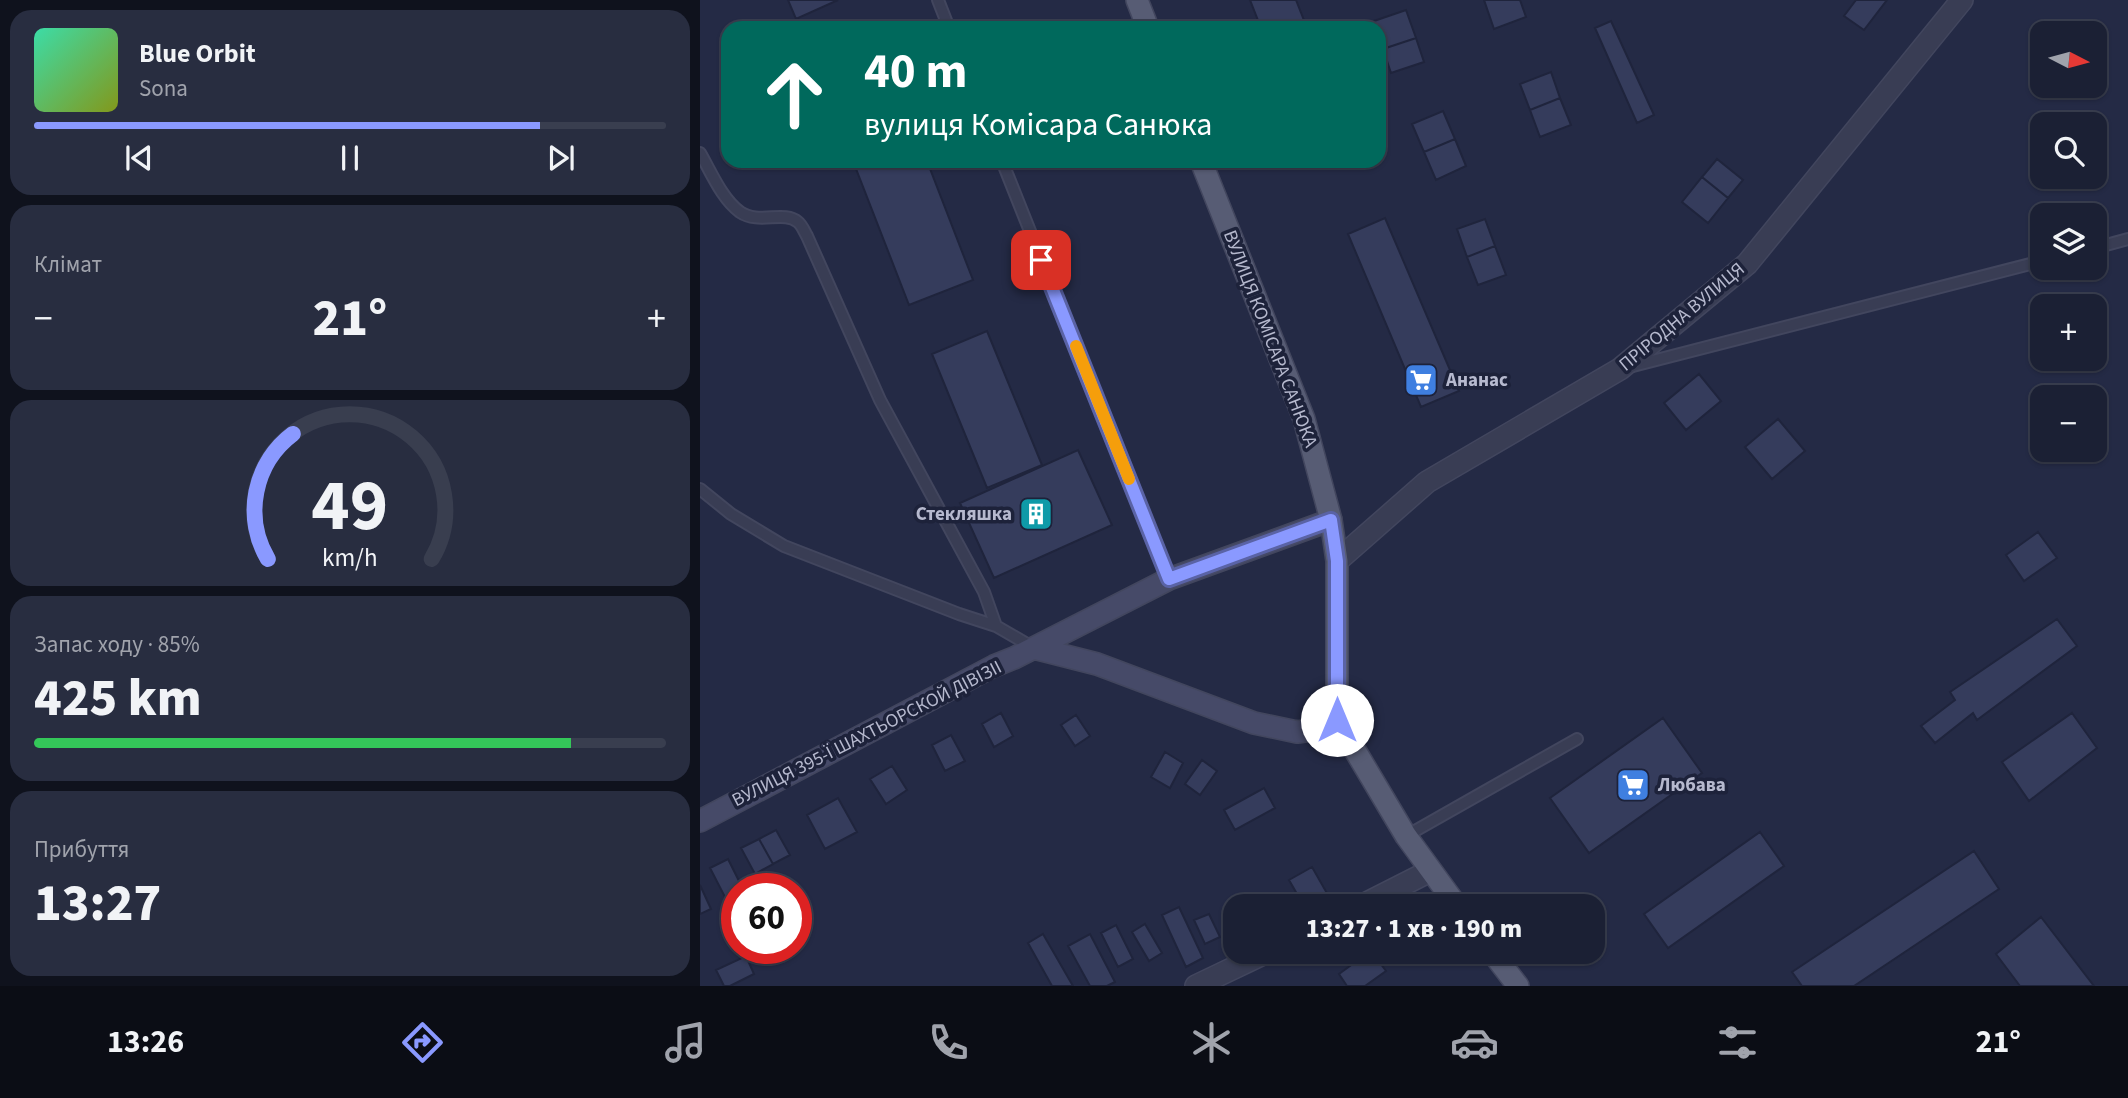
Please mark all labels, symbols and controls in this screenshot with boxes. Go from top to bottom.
north arrow [2030,21,2107,98]
map controls [2030,21,2107,462]
text: Blue Orbit [139,35,256,72]
text: 40 m [864,37,968,107]
icon: ahead [749,49,840,140]
text: Sona [139,72,188,105]
text: вулиця Комісара Санюка [864,102,1212,148]
button: search [2030,112,2107,189]
icon: previous [120,139,158,177]
icon: pause [331,139,369,177]
icon: next [542,139,580,177]
button: layers [2030,203,2107,280]
street label: ВУЛИЦЯ КОМІСАРА САНЮКА [1216,226,1324,452]
pin [1011,230,1071,290]
icon: arrive [1022,241,1060,279]
text: Клімат [34,248,102,281]
street label: ПРІРОДНА ВУЛИЦЯ [1613,256,1751,378]
text: 21° [313,282,387,356]
text: − [34,292,53,346]
text: + [647,292,666,346]
button: + [2030,294,2107,371]
supermarket icon: Ананас [1402,361,1440,399]
place label: Ананас [1445,367,1508,394]
button: − [2030,385,2107,462]
text: 49 [312,454,388,558]
building icon: Стекляшка [1017,495,1055,533]
place label: Стекляшка [916,501,1012,528]
text: km/h [322,540,378,576]
text: Запас ходу · 85% [34,628,200,661]
street label: ВУЛИЦЯ 395-Ї ШАХТЬОРСКОЙ ДІВІЗІІ [727,654,1007,814]
text: 425 km [34,662,202,736]
position arrow [1300,683,1374,757]
supermarket icon: Любава [1614,766,1652,804]
place label: Любава [1657,772,1726,799]
text: Прибуття [34,833,129,866]
text: 13:27 [34,867,161,941]
speed limit sign: 60 [721,873,812,964]
text: 13:27 · 1 хв · 190 m [1306,910,1522,947]
icon: directions [398,1018,447,1067]
icon: music [661,1018,710,1067]
icon: phone [924,1018,973,1067]
icon: climate [1187,1018,1236,1067]
icon: car [1450,1018,1499,1067]
icon: filters [1713,1018,1762,1067]
text: 13:26 [107,1019,184,1065]
text: 21° [1975,1019,2021,1065]

